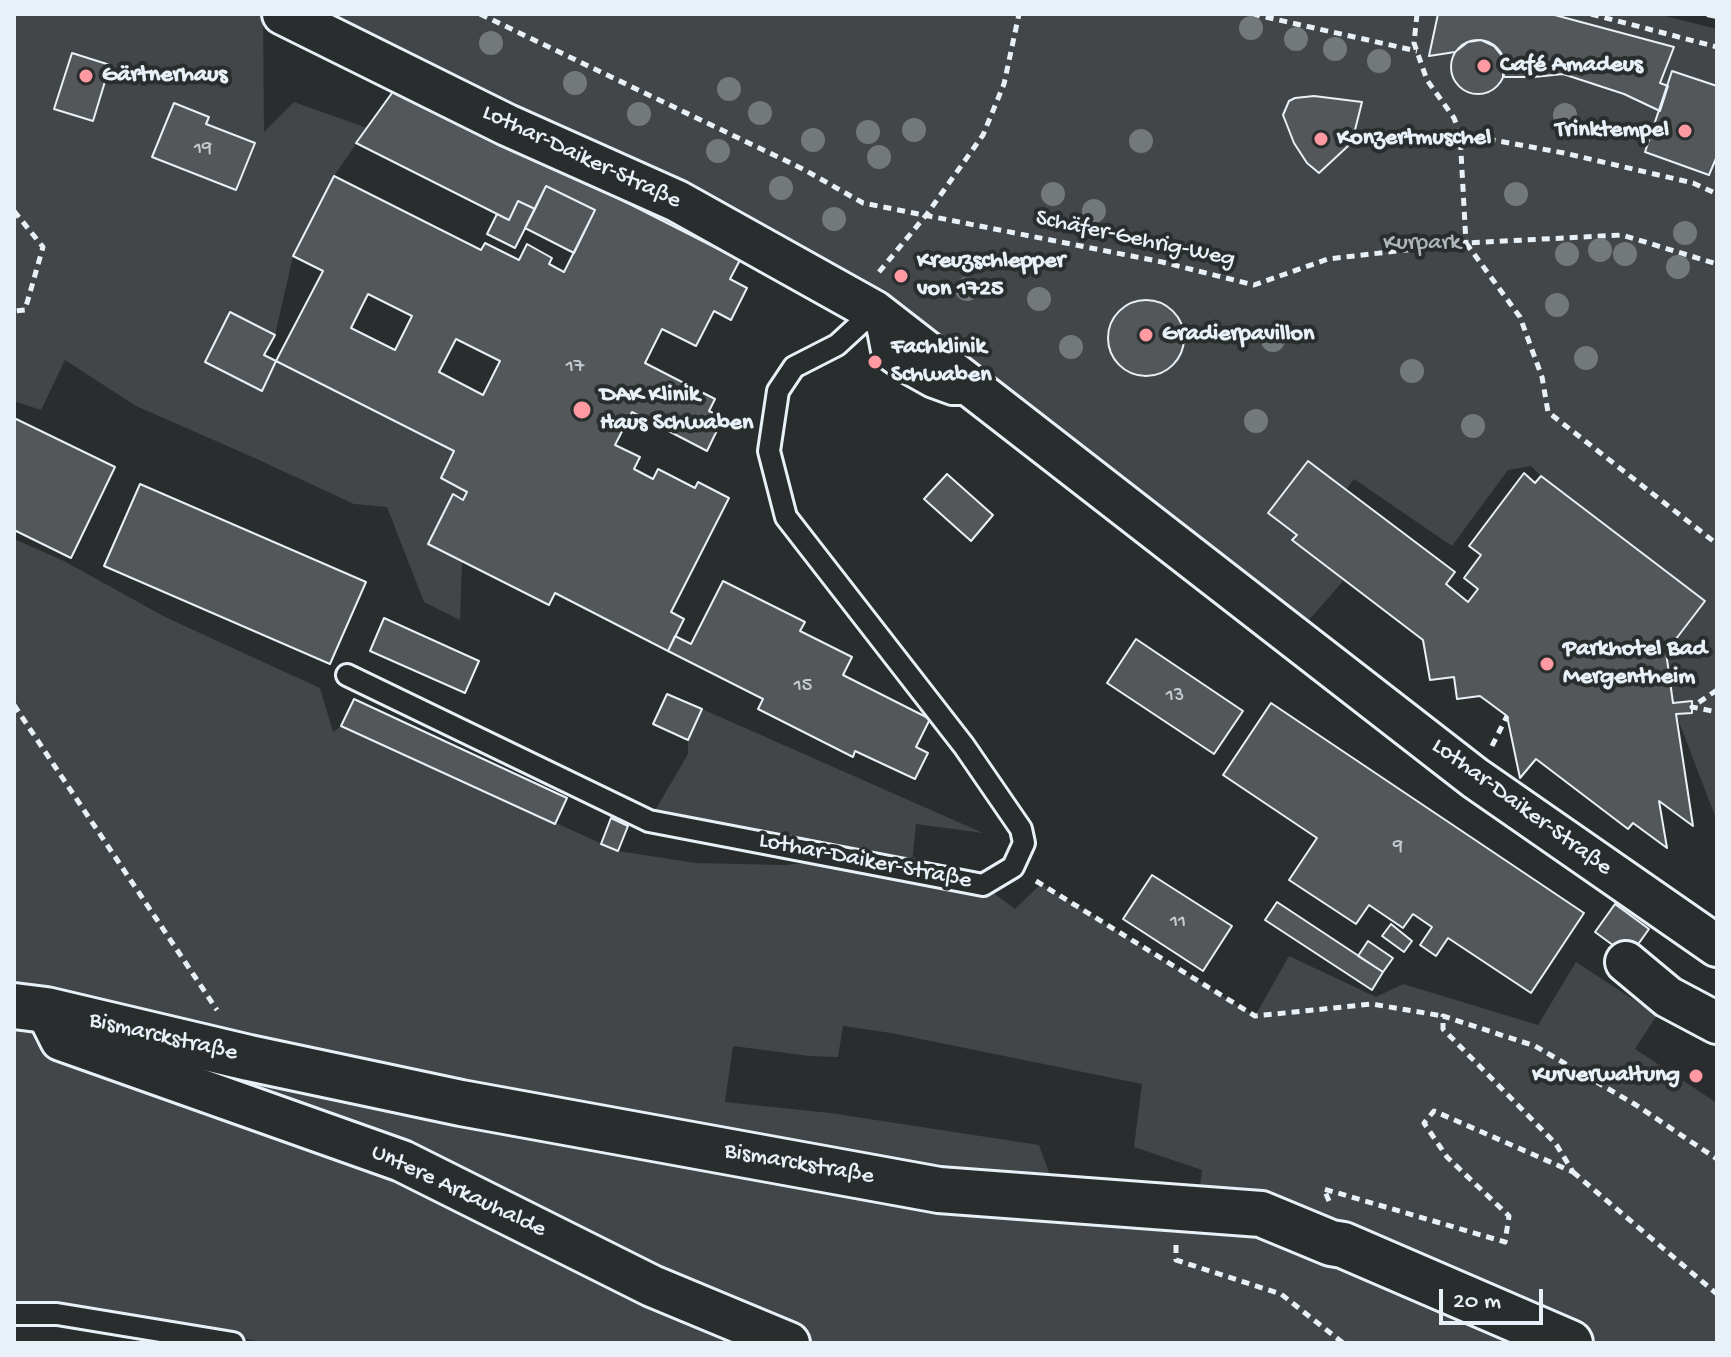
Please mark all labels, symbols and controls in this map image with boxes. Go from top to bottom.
place label: Café Amadeus [1500,52,1643,80]
marker: Café Amadeus [1475,57,1493,75]
place label: Gärtnerhaus [102,62,227,90]
marker: Gärtnerhaus [77,67,95,85]
street label: Lothar-Daiker-Straße [477,99,685,217]
place label: Trinktempel [1555,117,1669,145]
marker: Trinktempel [1676,122,1694,140]
place label: Konzertmuschel [1337,125,1491,153]
marker: Konzertmuschel [1312,130,1330,148]
house number: 19 [194,138,212,162]
street label: Schäfer-Gehrig-Weg [1033,205,1237,275]
park label: Kurpark [1383,230,1461,258]
place label: Kreuzschlepper von 1725 [917,248,1065,304]
marker: Kreuzschlepper von 1725 [892,267,910,285]
place label: Gradierpavillon [1162,321,1314,349]
marker: Gradierpavillon [1137,326,1155,344]
place label: Fachklinik Schwaben [891,334,992,390]
marker: Fachklinik Schwaben [866,353,884,371]
house number: 17 [566,356,584,380]
place label: DAK Klinik Haus Schwaben [600,382,753,438]
marker: DAK Klinik Haus Schwaben [571,399,593,421]
place label: Parkhotel Bad Mergentheim [1563,636,1707,692]
marker: Parkhotel Bad Mergentheim [1538,655,1556,673]
house number: 15 [794,675,812,699]
house number: 13 [1166,685,1184,709]
street label: Lothar-Daiker-Straße [1425,733,1617,883]
street label: Lothar-Daiker-Straße [756,827,974,897]
house number: 9 [1393,836,1403,860]
house number: 11 [1170,911,1186,935]
street label: Bismarckstraße [86,1007,240,1069]
place label: Kurverwaltung [1532,1062,1680,1090]
marker: Kurverwaltung [1687,1067,1705,1085]
street label: Bismarckstraße [722,1138,876,1192]
street label: Untere Arkauhalde [366,1139,550,1245]
scale bar [1443,1273,1547,1323]
text: 20 m [1453,1288,1501,1317]

